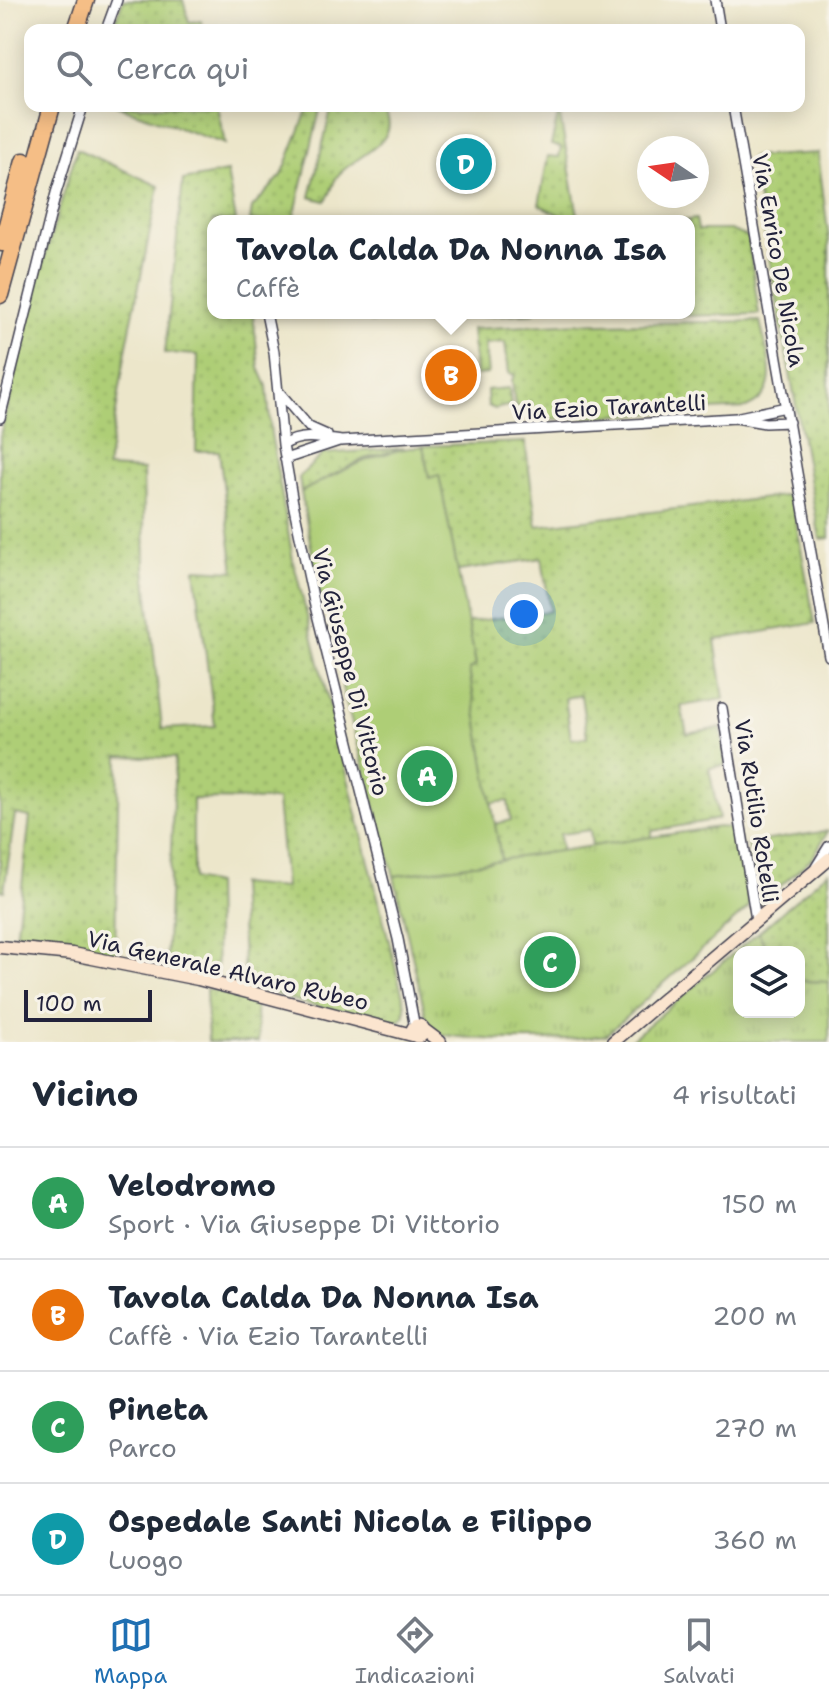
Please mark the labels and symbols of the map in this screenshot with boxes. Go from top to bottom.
pin: D [440,134,492,194]
north arrow [637,136,709,208]
street label: Via Enrico De Nicola [745,151,812,369]
pin: B [425,345,477,405]
street label: Via Ezio Tarantelli [511,388,707,427]
street label: Via Giuseppe Di Vittorio [306,545,395,799]
your location [504,594,544,634]
street label: Via Rutilio Rotelli [728,717,785,905]
pin: A [401,746,453,806]
street label: Via Generale Alvaro Rubeo [84,924,371,1017]
pin: C [524,932,576,992]
scale bar [24,986,152,1022]

